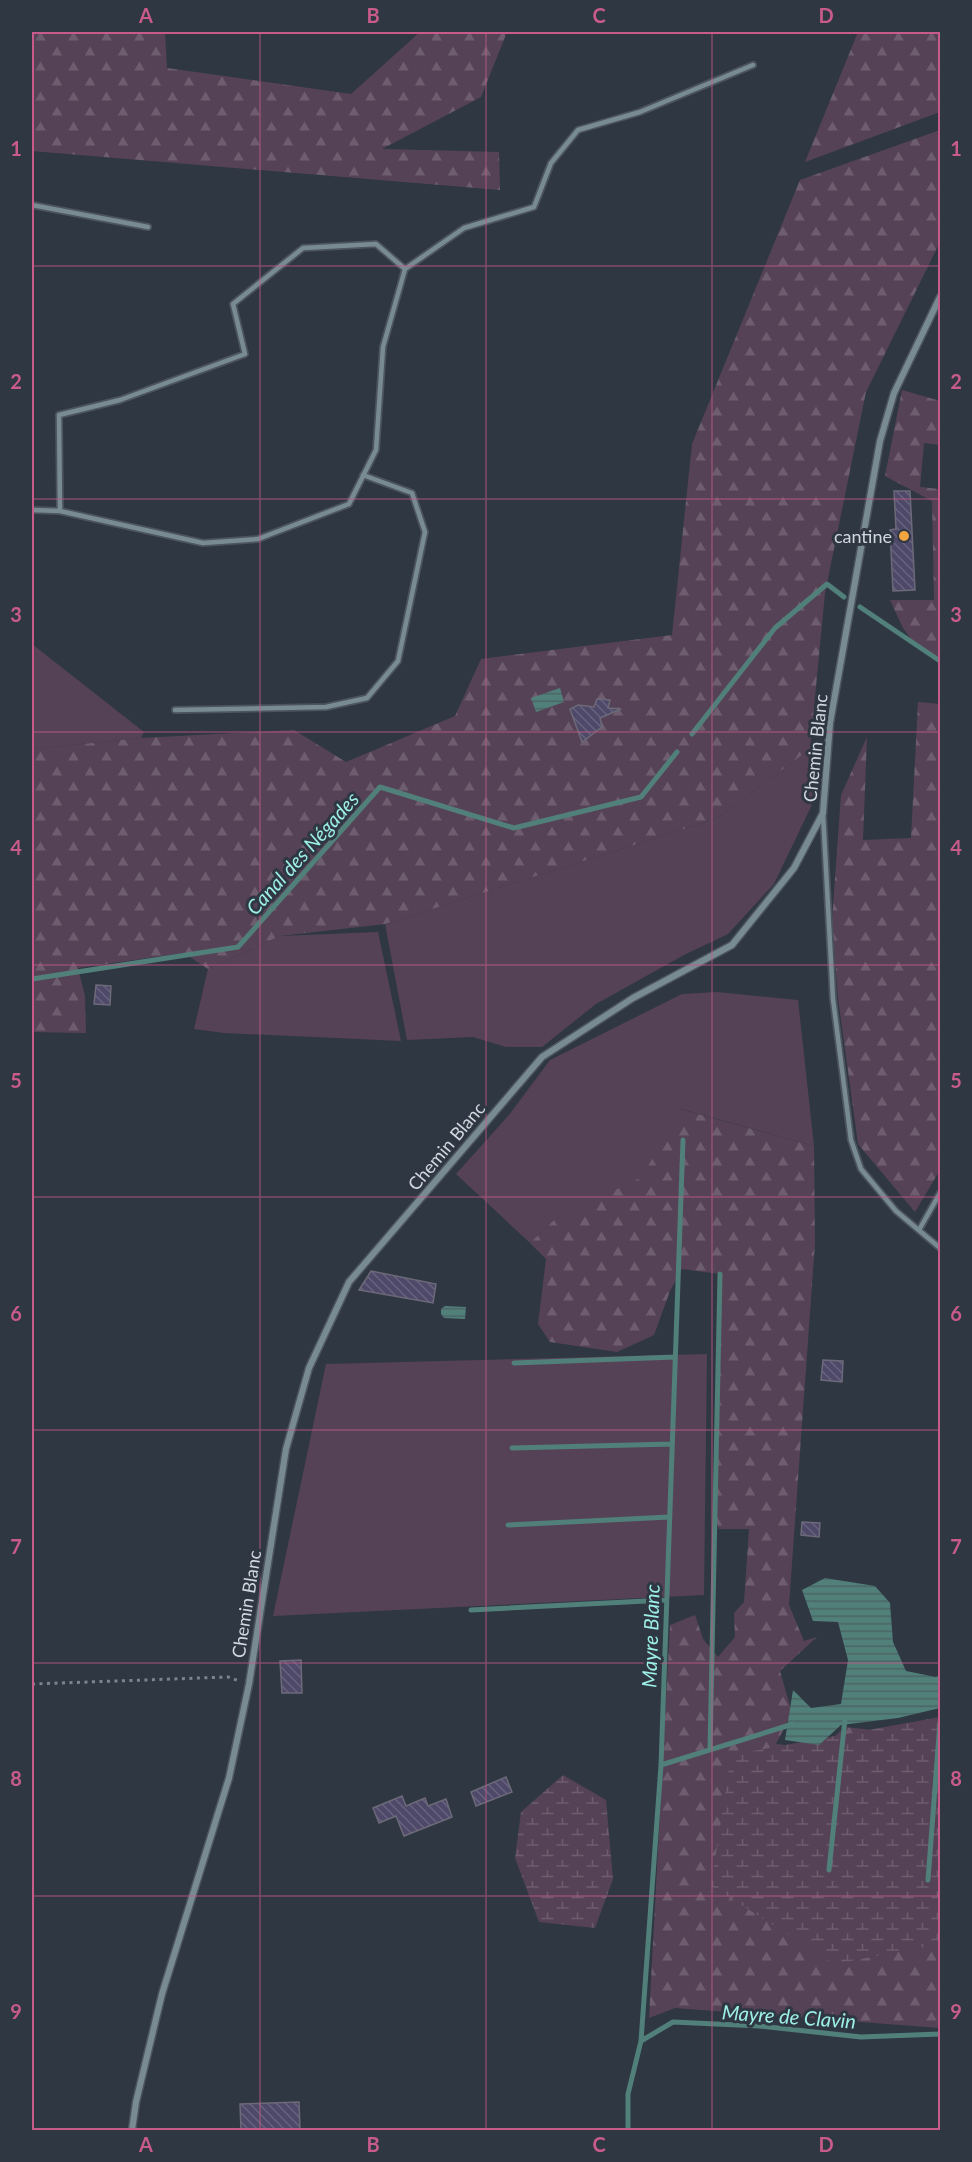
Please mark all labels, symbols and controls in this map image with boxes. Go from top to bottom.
text: A [138,3,153,27]
text: B [366,3,380,27]
text: C [592,3,606,27]
text: D [818,3,834,27]
text: 1 [10,136,22,160]
text: 1 [950,136,962,160]
text: 2 [10,369,22,393]
text: 2 [950,369,962,393]
place label: cantine [834,525,892,547]
marker: cantine [897,529,911,543]
text: 3 [10,602,22,626]
text: 3 [950,602,962,626]
street label: Chemin Blanc [798,692,832,803]
water label: Canal des Négades [241,787,363,919]
text: 4 [10,835,22,859]
text: 4 [950,835,962,859]
text: 5 [10,1068,22,1092]
text: 5 [950,1068,962,1092]
street label: Chemin Blanc [403,1097,490,1195]
text: 6 [10,1301,22,1325]
text: 6 [950,1301,962,1325]
text: 7 [10,1534,22,1558]
text: 7 [950,1534,962,1558]
street label: Chemin Blanc [227,1548,265,1659]
water label: Mayre Blanc [636,1584,664,1688]
text: 8 [10,1766,22,1790]
text: 8 [950,1766,962,1790]
text: 9 [10,1999,22,2023]
water label: Mayre de Clavin [721,1999,857,2033]
text: 9 [950,1999,962,2023]
text: A [138,2132,153,2156]
text: B [366,2132,380,2156]
text: C [592,2132,606,2156]
text: D [818,2132,834,2156]

